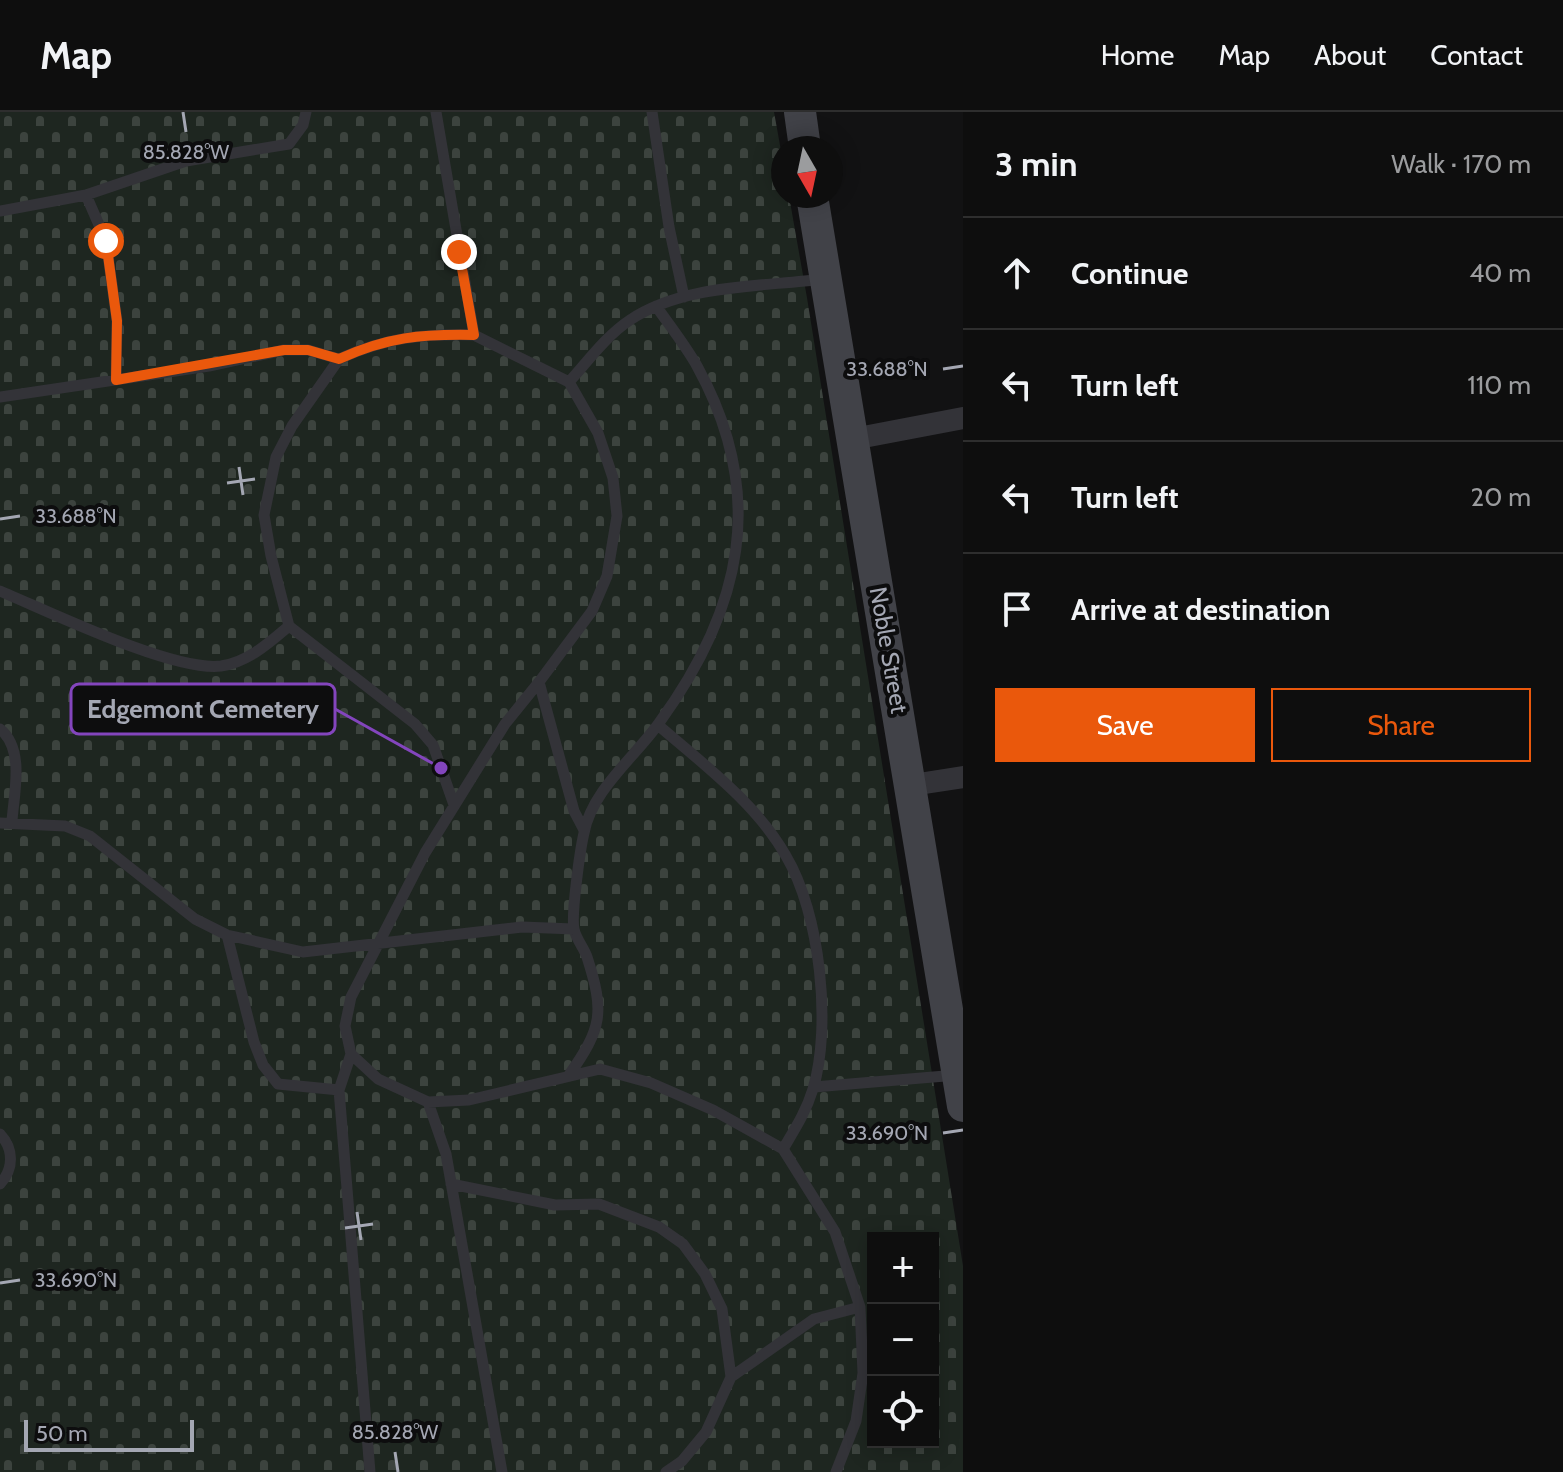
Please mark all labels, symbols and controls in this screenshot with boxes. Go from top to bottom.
text: Map [40,32,112,79]
text: Home [1101,38,1174,72]
text: Map [1218,38,1270,72]
text: About [1314,38,1386,72]
text: Contact [1430,38,1523,72]
north arrow [771,136,843,208]
text: 85.828°W [143,140,229,164]
text: 3 min [995,143,1077,185]
text: Walk · 170 m [1391,148,1531,180]
route start [88,223,124,259]
route end [441,234,477,270]
icon: ahead [995,251,1039,295]
text: Continue [1071,255,1188,292]
text: 40 m [1469,257,1531,289]
text: 33.688°N [846,357,928,381]
icon: left [995,363,1039,407]
text: Turn left [1071,367,1179,404]
text: 110 m [1467,369,1531,401]
icon: left [995,475,1039,519]
text: Turn left [1071,479,1179,516]
text: 20 m [1471,481,1531,513]
text: 33.688°N [35,504,117,528]
street label: Noble Street [864,584,914,716]
icon: arrive [995,587,1039,631]
text: Arrive at destination [1071,591,1331,628]
callout: Edgemont Cemetery [71,684,335,734]
button: Save [995,688,1255,762]
button: Share [1271,688,1531,762]
text: Edgemont Cemetery [87,693,319,725]
text: 33.690°N [846,1121,928,1145]
map controls [867,1232,939,1448]
button: + [867,1232,939,1304]
text: 33.690°N [35,1268,117,1292]
button: − [867,1304,939,1376]
button: locate [867,1376,939,1448]
scale bar [24,1416,194,1452]
text: 50 m [36,1420,88,1447]
text: 85.828°W [352,1420,438,1444]

